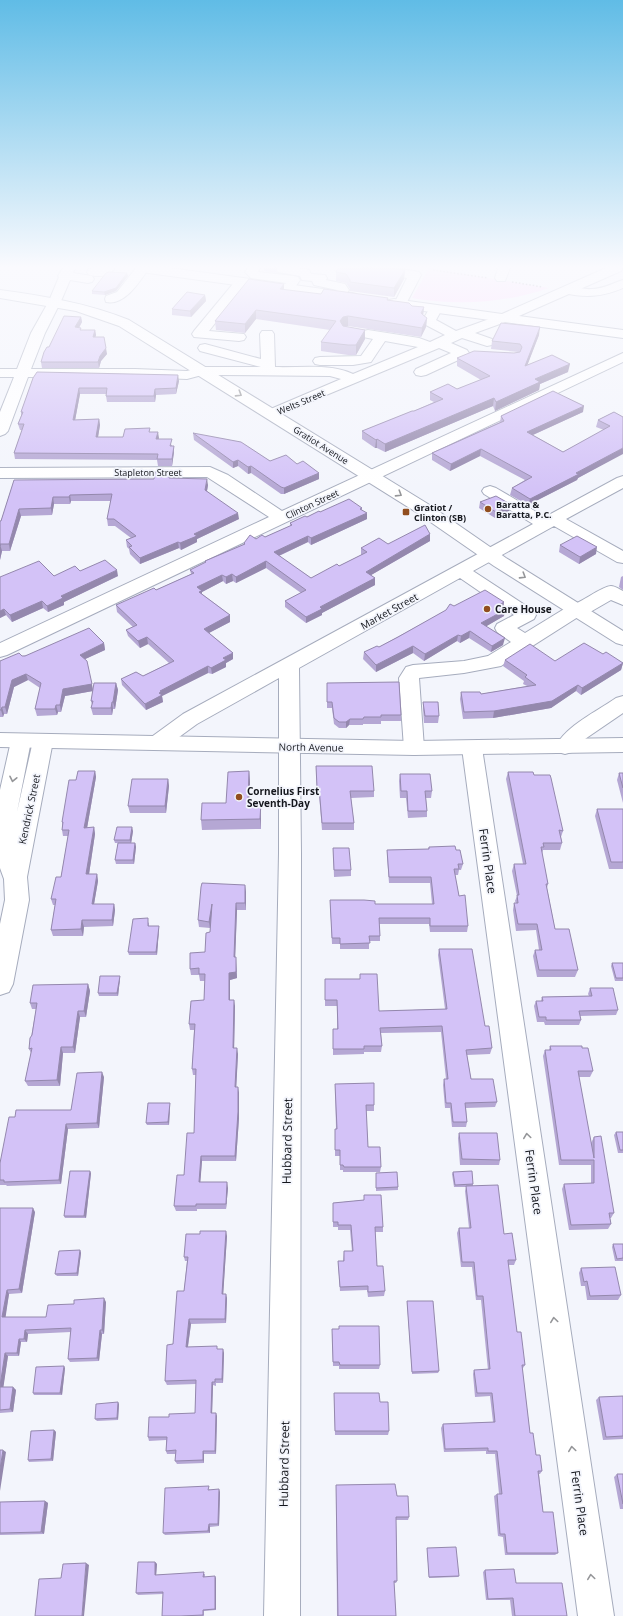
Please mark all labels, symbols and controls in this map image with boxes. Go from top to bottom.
street label: Welts Street [275,386,327,418]
one-way arrow [235,389,242,397]
street label: Gratiot Avenue [291,423,351,467]
street label: Stapleton Street [114,466,182,479]
street label: Clinton Street [283,486,341,522]
one-way arrow [395,489,402,497]
place label: Baratta & Baratta, P.C. [496,498,552,521]
place label: Gratiot / Clinton (SB) [414,501,466,524]
marker: Baratta & Baratta, P.C. [483,504,493,514]
marker: Gratiot / Clinton (SB) [401,507,411,517]
one-way arrow [519,572,526,579]
street label: Market Street [358,589,421,633]
place label: Care House [495,602,552,616]
marker: Care House [482,604,492,614]
street label: North Avenue [279,739,344,755]
street label: Kendrick Street [15,772,43,845]
one-way arrow [9,776,17,782]
place label: Cornelius First Seventh-Day [247,784,320,810]
marker: Cornelius First Seventh-Day [234,792,244,802]
street label: Ferrin Place [475,827,501,895]
street label: Hubbard Street [278,1098,296,1184]
one-way arrow [523,1133,532,1139]
street label: Ferrin Place [521,1148,547,1216]
one-way arrow [550,1317,559,1323]
street label: Hubbard Street [275,1421,293,1507]
one-way arrow [568,1446,577,1452]
street label: Ferrin Place [567,1469,593,1537]
one-way arrow [587,1574,596,1580]

